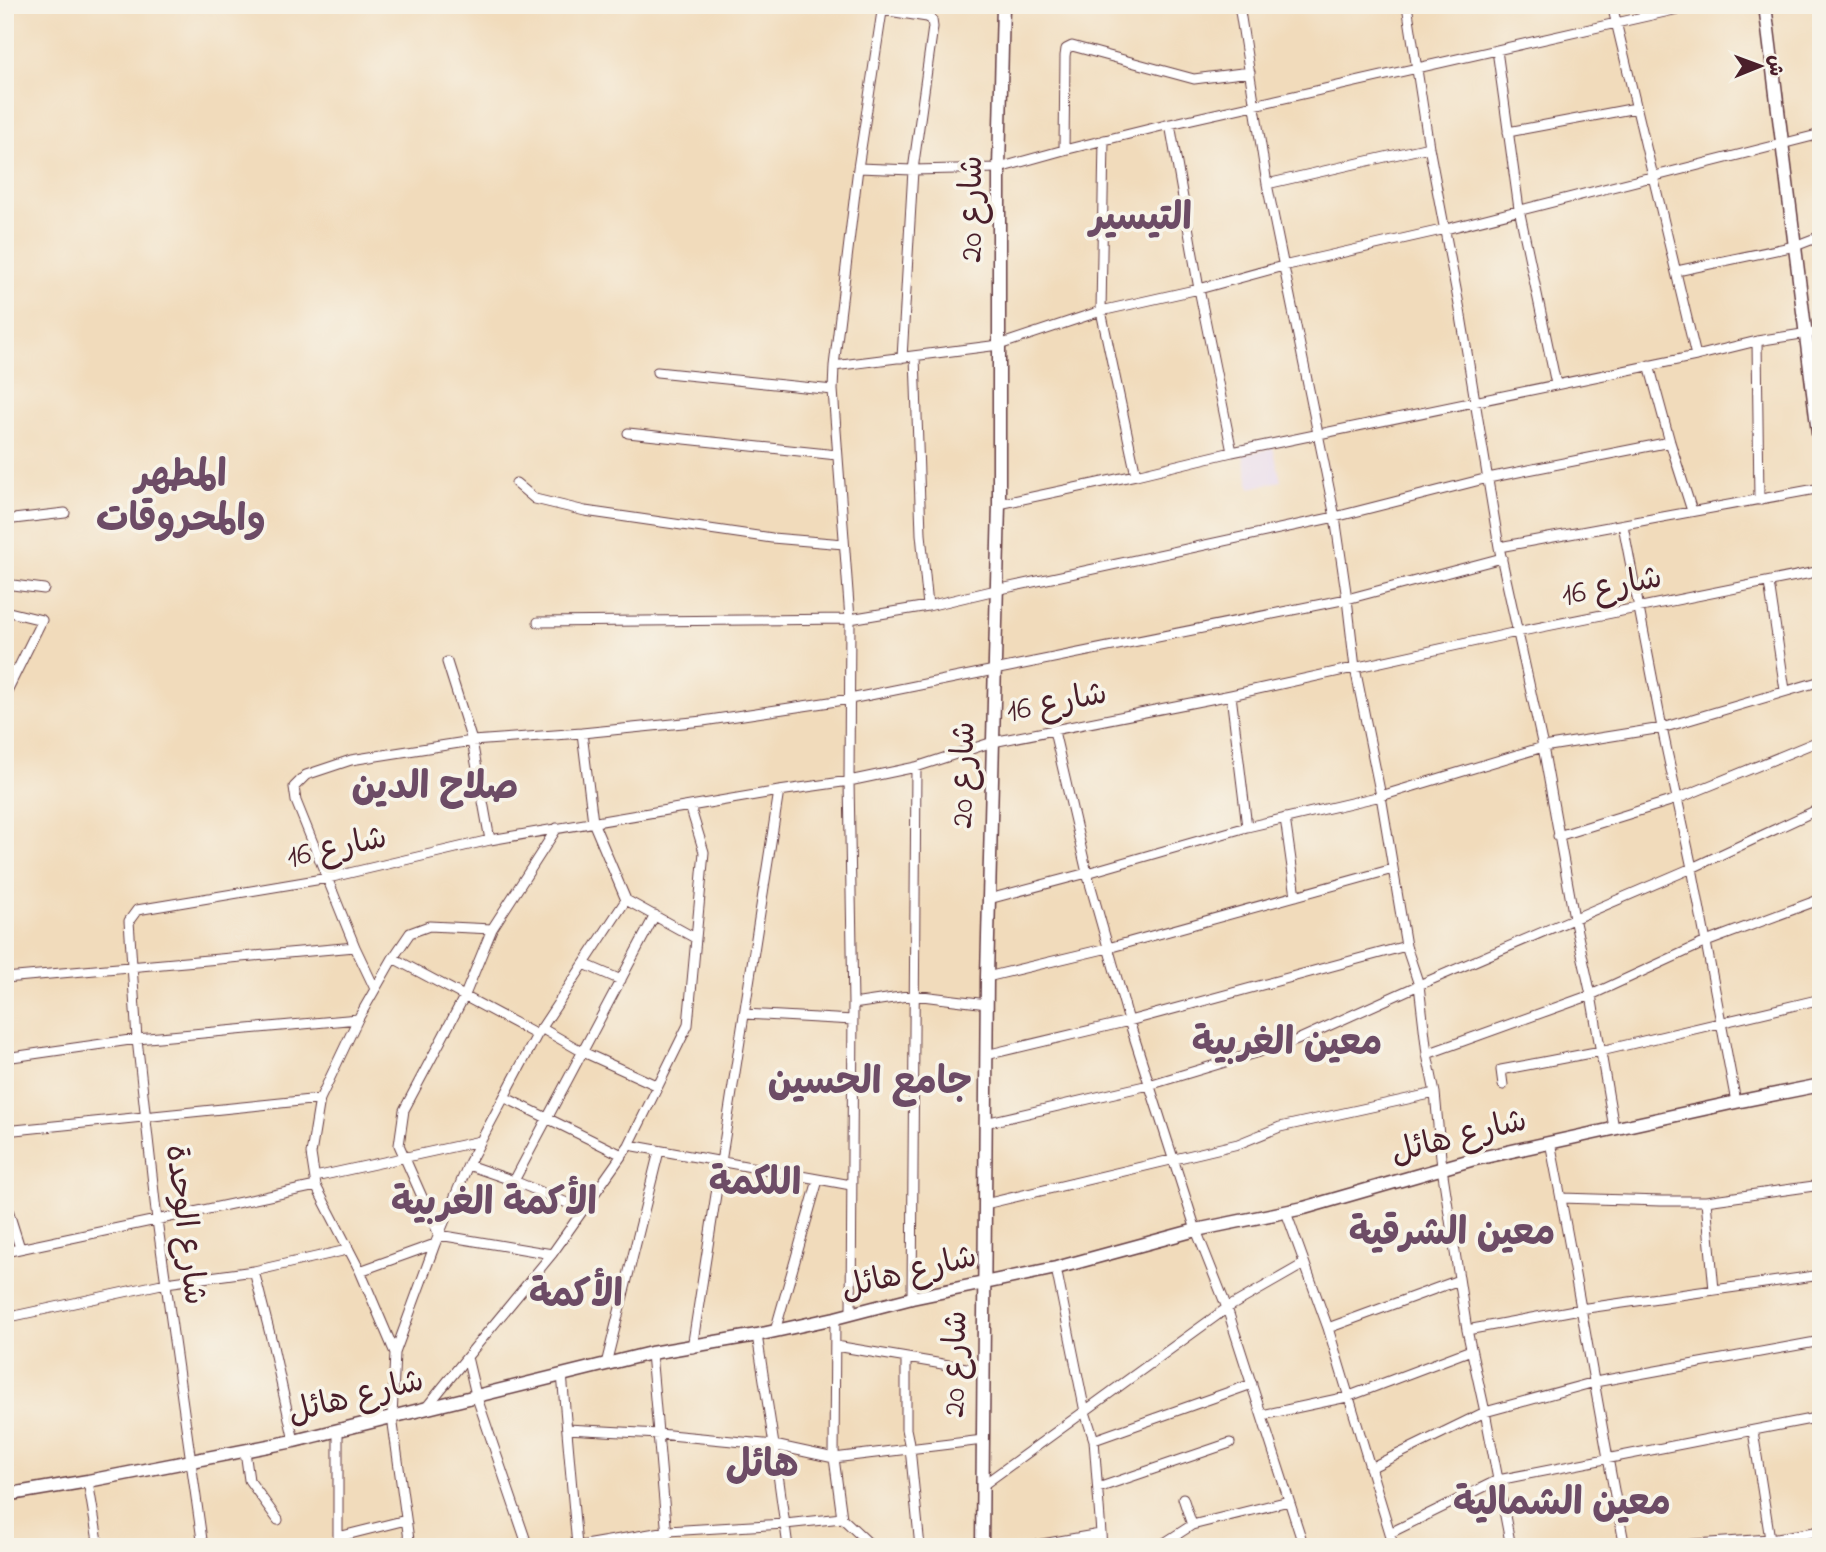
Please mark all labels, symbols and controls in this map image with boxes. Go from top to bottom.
north arrow [1724,32,1794,102]
text: ش [1761,55,1788,77]
street label: شارع 20 [950,156,997,262]
district label: التيسير [1087,192,1192,248]
district label: المطهر والمحروقات [96,449,266,549]
street label: شارع 16 [1558,555,1666,621]
street label: شارع 16 [1003,671,1111,737]
street label: شارع 20 [941,721,989,829]
district label: صلاح الدين [351,761,519,817]
street label: شارع 16 [282,815,392,883]
district label: معين الغربية [1192,1017,1382,1073]
district label: جامع الحسين [768,1056,972,1112]
street label: شارع هائل [1386,1098,1532,1178]
street label: شارع الوحدة [151,1142,217,1308]
district label: اللكمة [709,1157,801,1213]
district label: الأكمة الغربية [391,1175,597,1233]
district label: معين الشرقية [1349,1207,1555,1263]
street label: شارع هائل [836,1234,982,1314]
district label: الأكمة [529,1267,623,1325]
street label: شارع 20 [933,1310,981,1418]
street label: شارع هائل [283,1358,429,1438]
district label: هائل [725,1439,799,1495]
district label: معين الشمالية [1453,1477,1671,1533]

